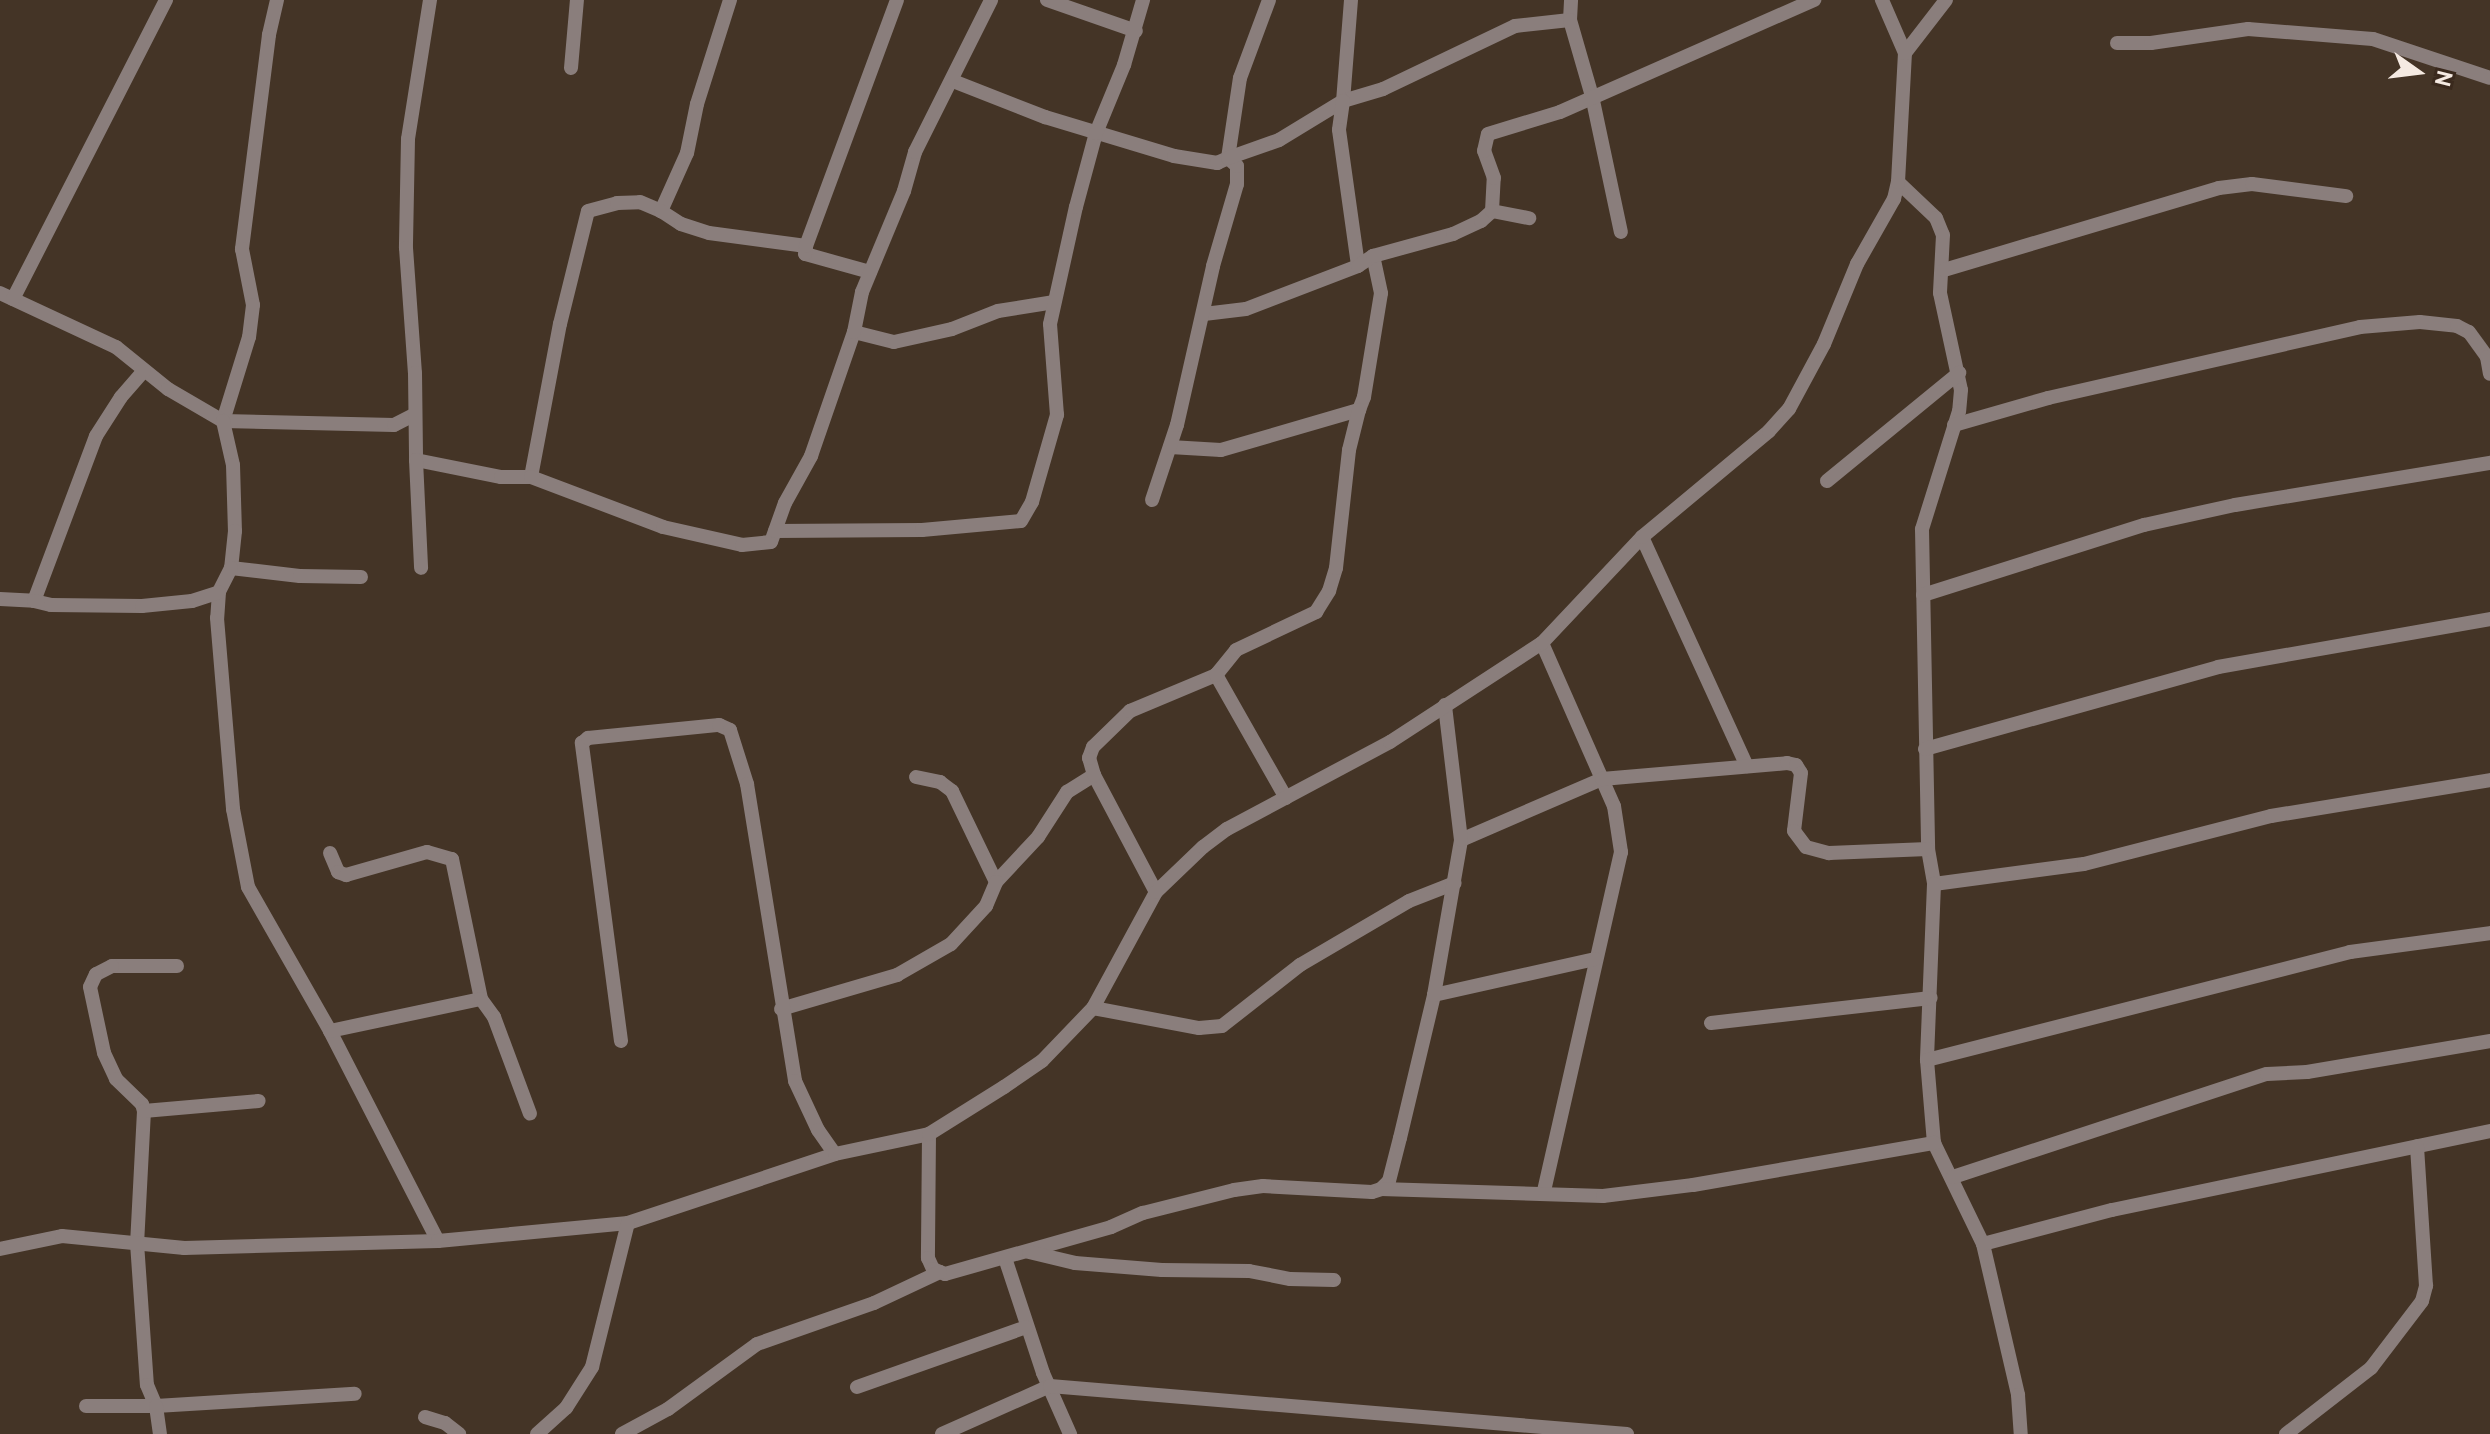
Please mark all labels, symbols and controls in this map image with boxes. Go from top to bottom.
north arrow [2378,32,2458,112]
text: N [2427,67,2457,89]

